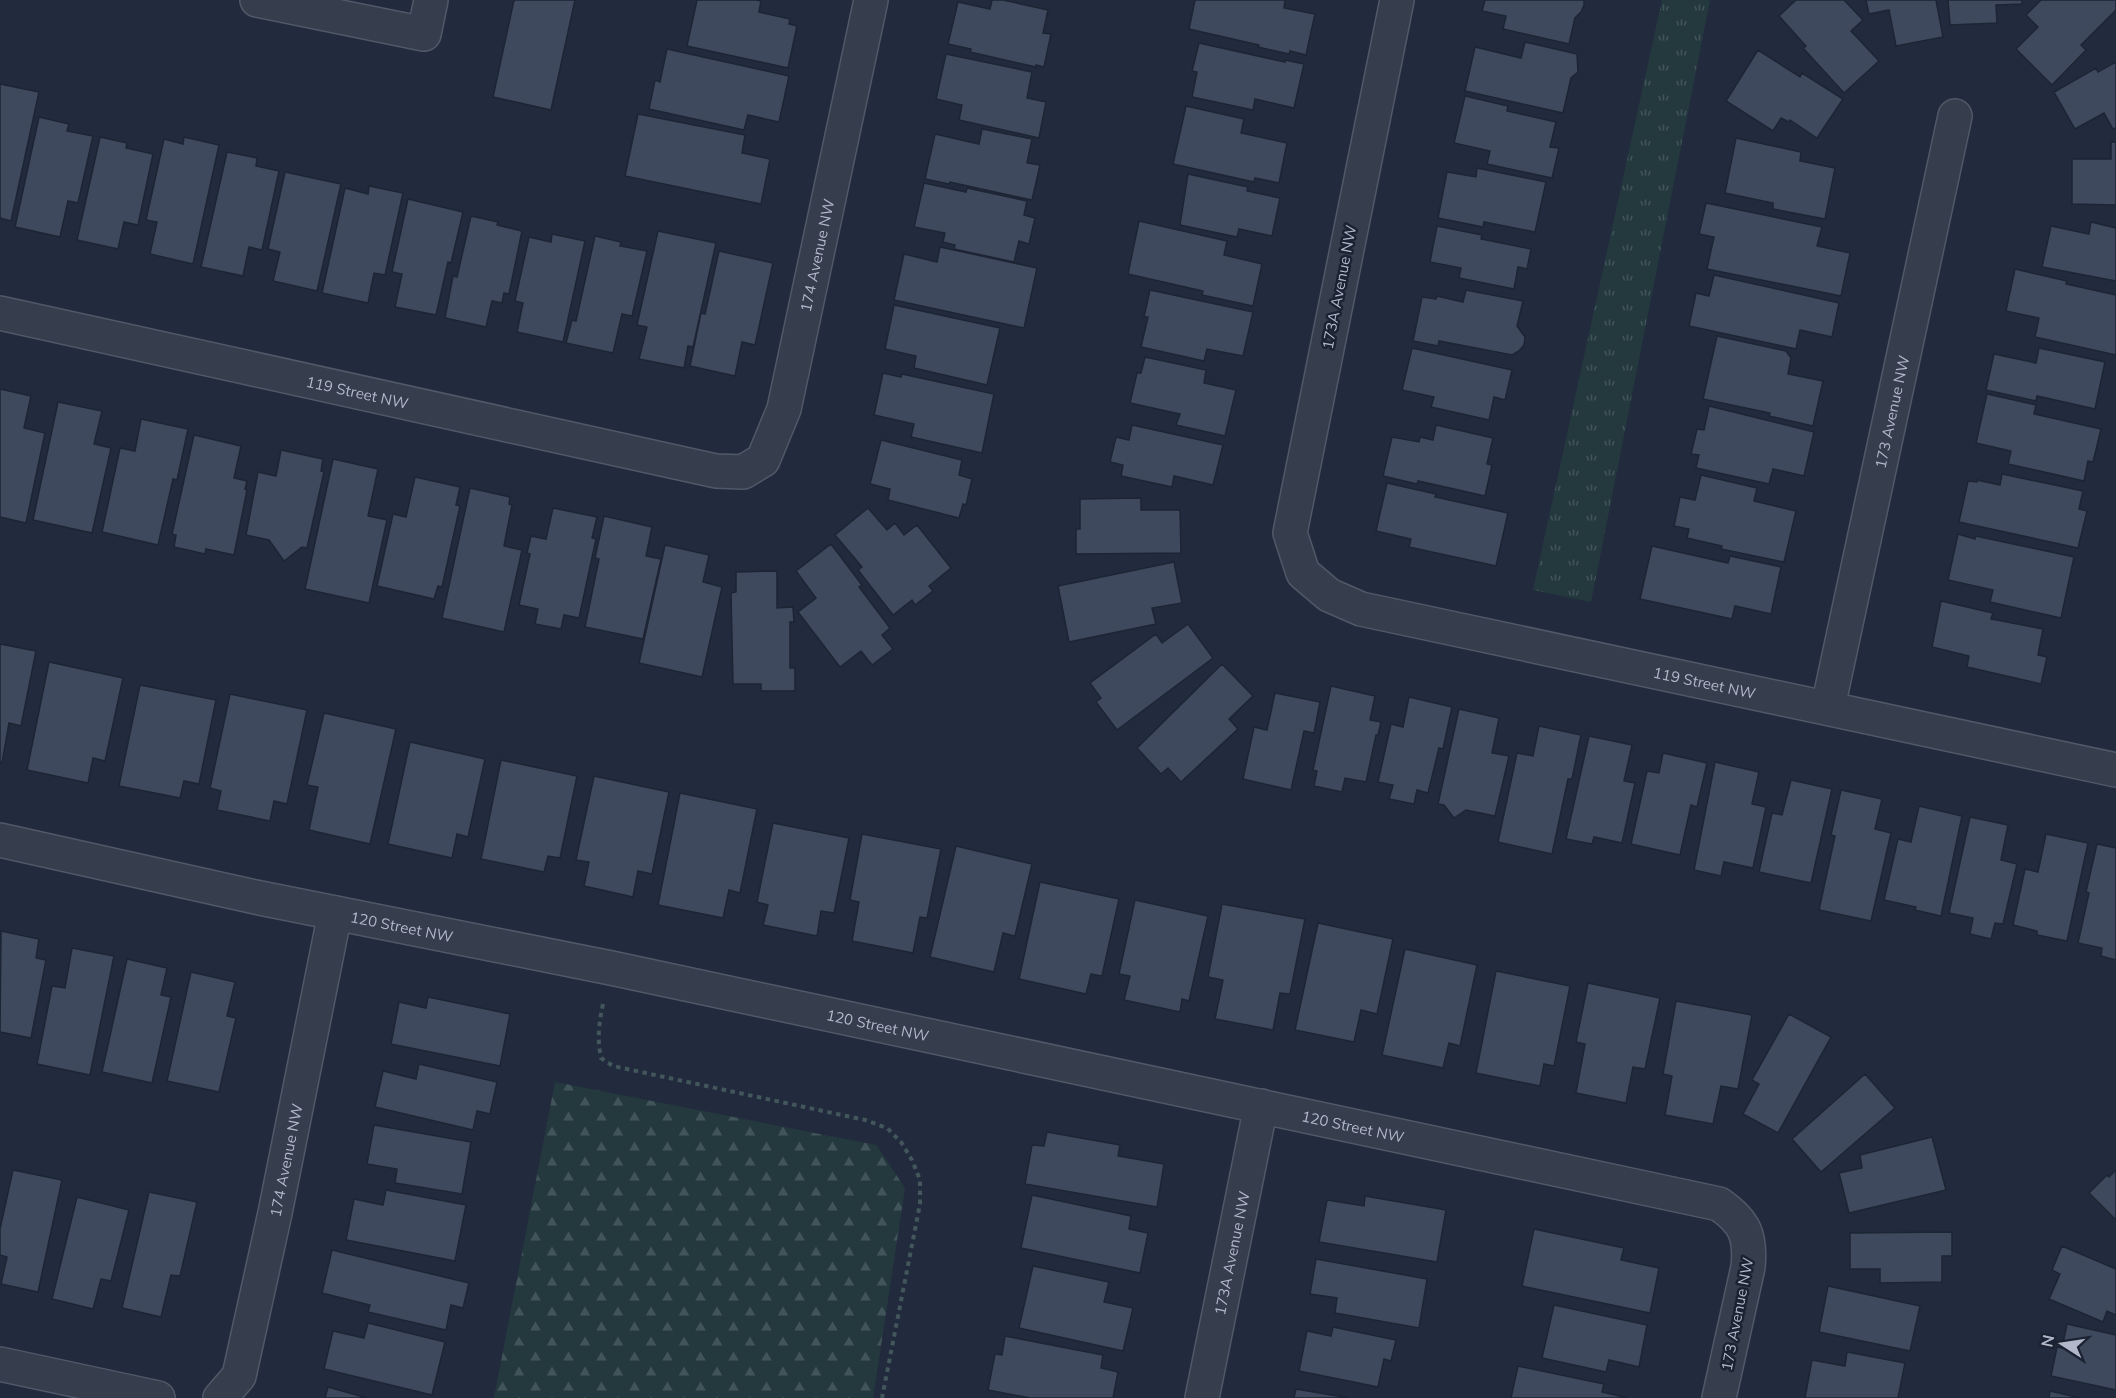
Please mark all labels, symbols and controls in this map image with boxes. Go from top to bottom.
street label: 174 Avenue NW [795,197,838,313]
street label: 173A Avenue NW [1318,223,1360,351]
street label: 173 Avenue NW [1870,353,1913,470]
street label: 119 Street NW [304,371,411,412]
street label: 119 Street NW [1652,662,1758,703]
street label: 120 Street NW [349,907,455,946]
street label: 120 Street NW [825,1005,931,1045]
street label: 174 Avenue NW [265,1101,306,1218]
street label: 120 Street NW [1300,1106,1406,1146]
street label: 173A Avenue NW [1210,1189,1253,1317]
street label: 173 Avenue NW [1717,1255,1757,1372]
north arrow [2032,1314,2092,1374]
text: N [2036,1333,2058,1349]

